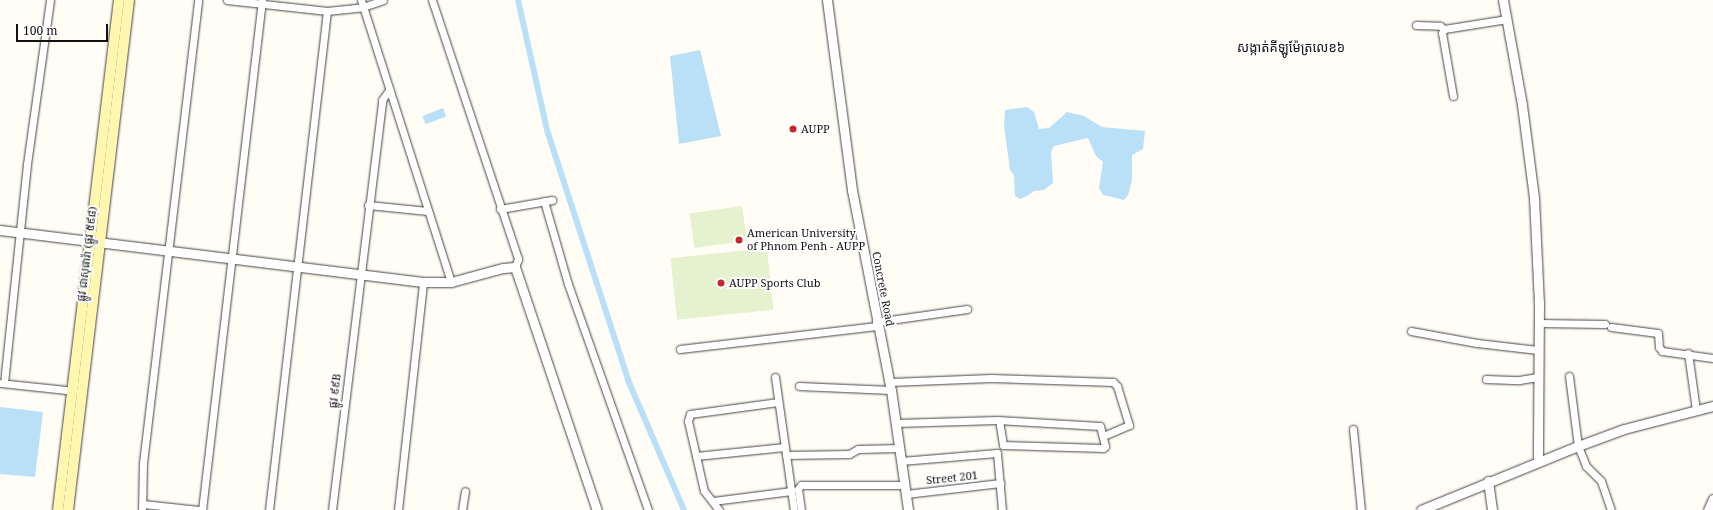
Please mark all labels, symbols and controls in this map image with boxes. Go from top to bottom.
scale bar [18,16,110,42]
text: 100 m [23,22,58,39]
district label: សង្កាត់គីឡូម៉ែត្រលេខ៦ [1237,39,1345,55]
place label: AUPP [801,122,830,136]
marker: AUPP [788,124,798,134]
street label: ផ្លូវ ជាសុផារ៉ា (ផ្លូវ ៥៩៨) [75,206,99,302]
place label: American University of Phnom Penh - AUPP [747,227,865,253]
marker: American University of Phnom Penh - AUPP [734,235,744,245]
street label: Concrete Road [869,251,897,327]
place label: AUPP Sports Club [729,276,820,290]
marker: AUPP Sports Club [716,278,726,288]
street label: ផ្លូវ ៩៩B [326,373,344,409]
street label: Street 201 [925,469,979,487]

